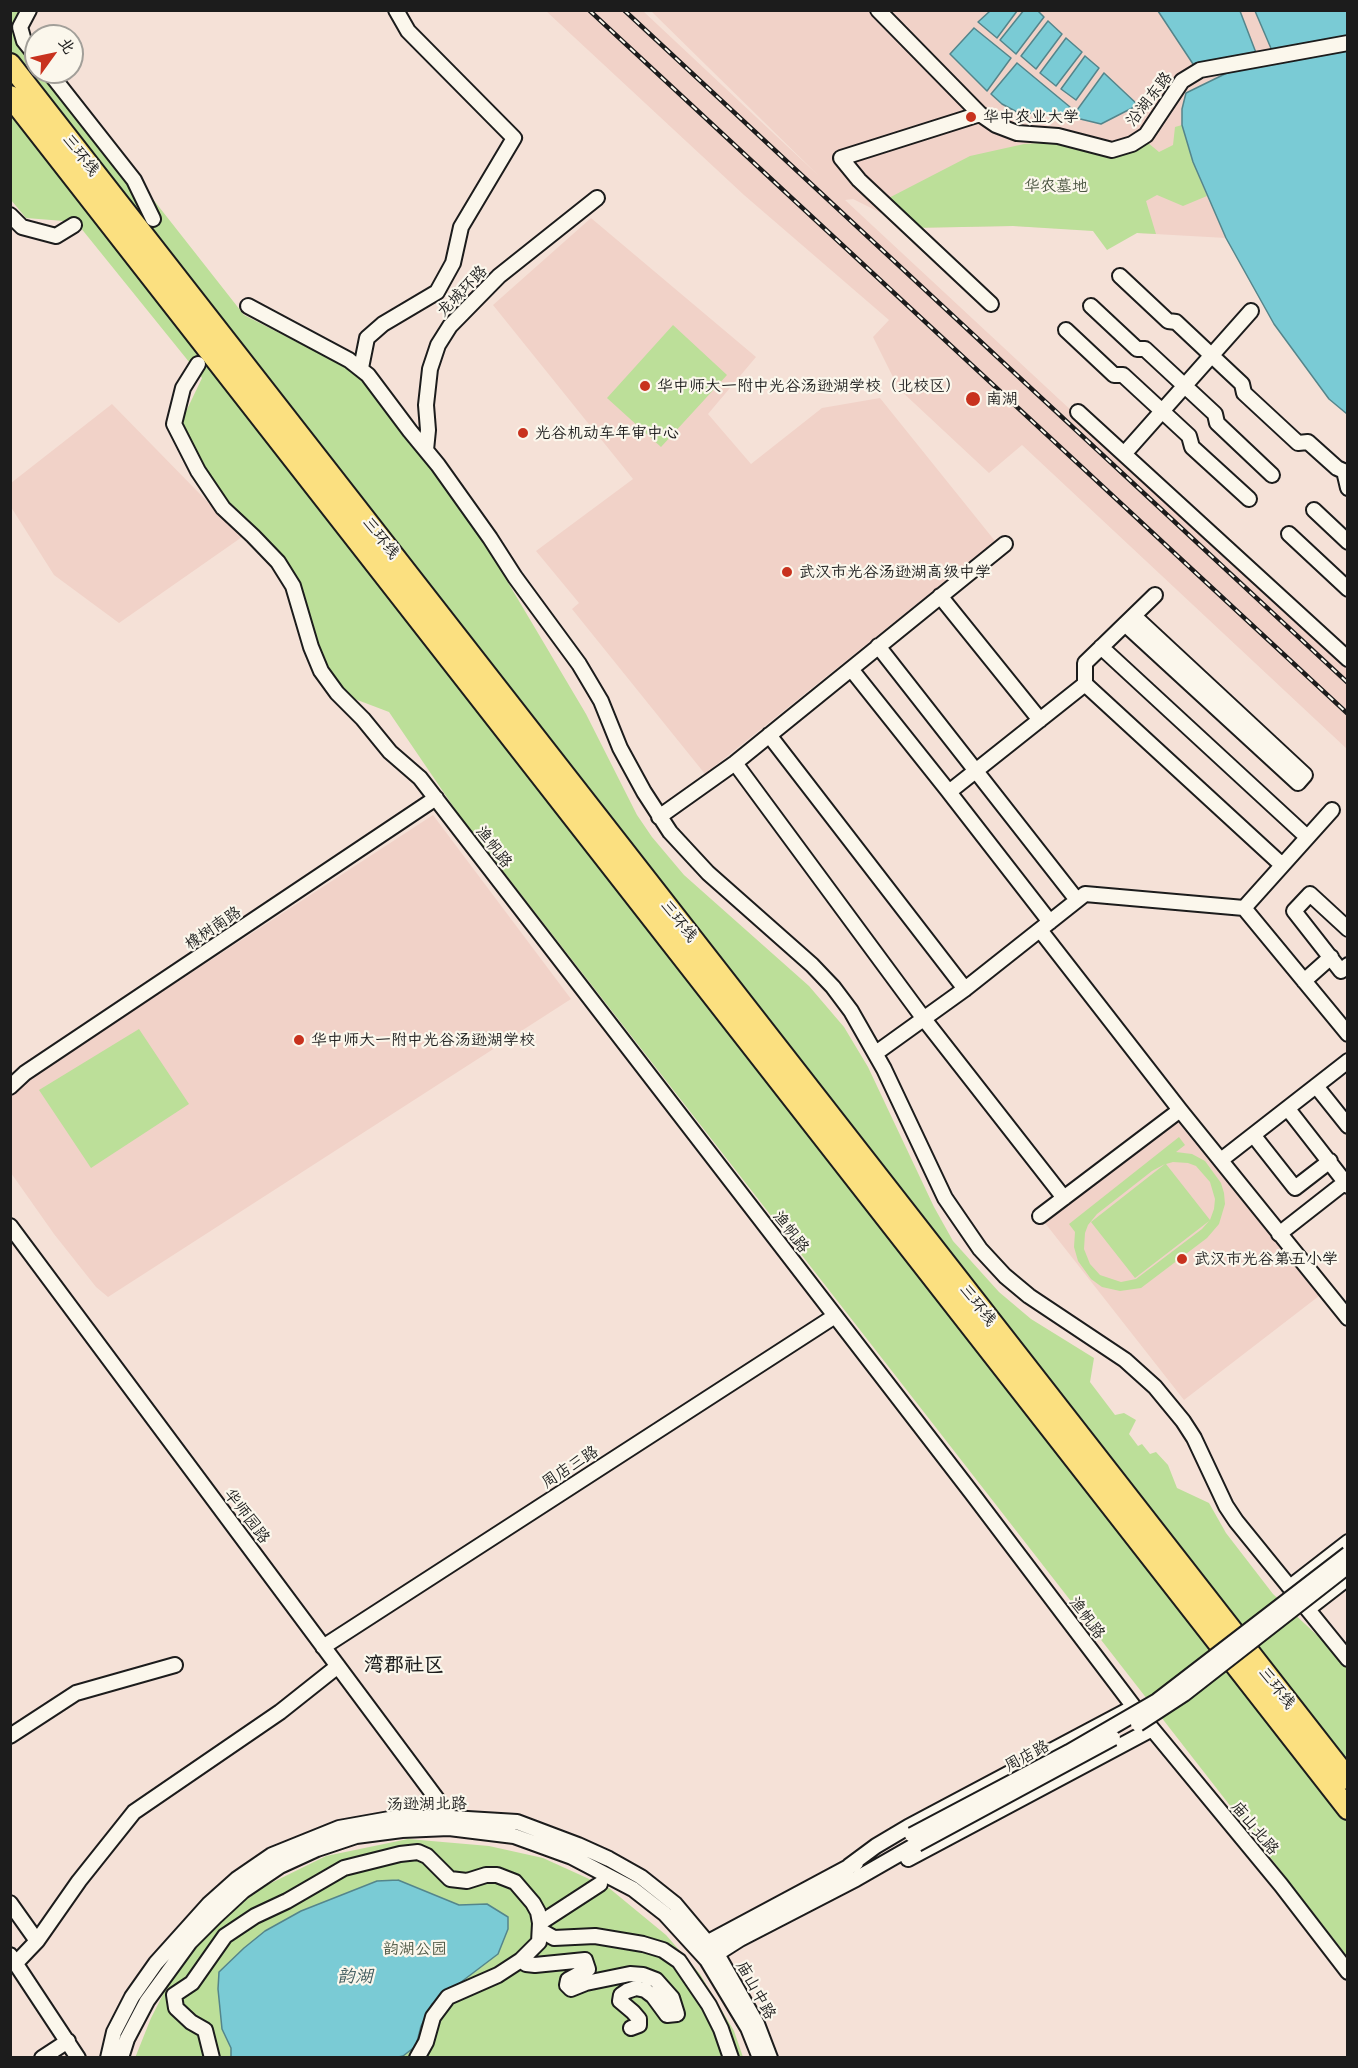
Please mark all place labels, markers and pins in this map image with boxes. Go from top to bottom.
place label: 华中农业大学 [983,107,1079,127]
marker: 华中农业大学 [964,110,978,124]
place label: 华中师大一附中光谷汤逊湖学校（北校区） [657,376,961,396]
marker: 华中师大一附中光谷汤逊湖学校（北校区） [638,379,652,393]
place label: 南湖 [986,389,1018,409]
marker: 南湖 [964,390,982,408]
place label: 光谷机动车年审中心 [535,423,679,443]
marker: 光谷机动车年审中心 [516,426,530,440]
place label: 武汉市光谷汤逊湖高级中学 [799,562,991,582]
marker: 武汉市光谷汤逊湖高级中学 [780,565,794,579]
place label: 华中师大一附中光谷汤逊湖学校 [311,1030,535,1050]
marker: 华中师大一附中光谷汤逊湖学校 [292,1033,306,1047]
place label: 武汉市光谷第五小学 [1194,1249,1338,1269]
marker: 武汉市光谷第五小学 [1175,1252,1189,1266]

